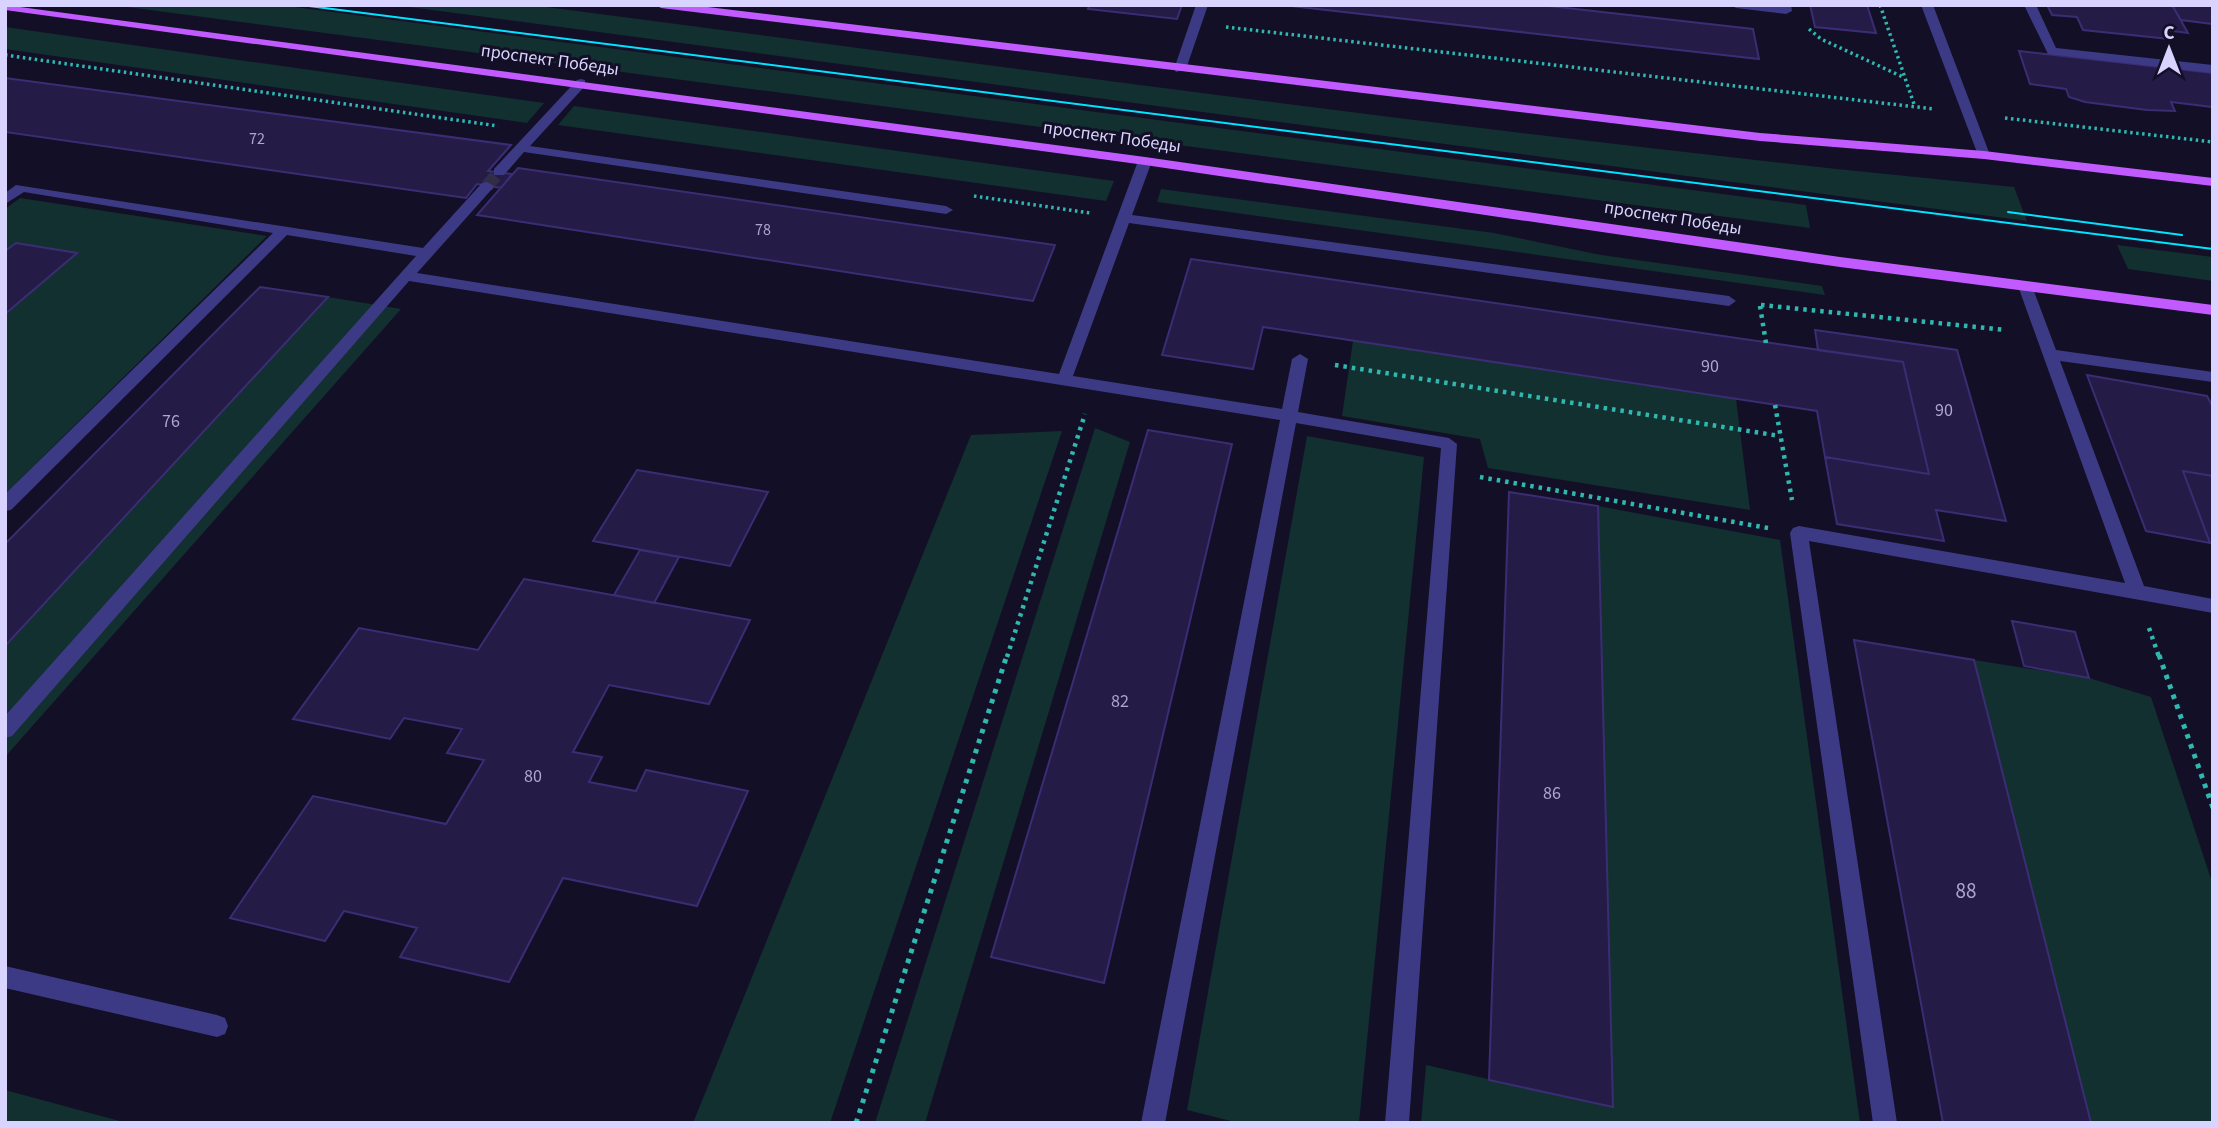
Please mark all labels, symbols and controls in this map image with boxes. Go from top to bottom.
north arrow [2134,14,2204,84]
text: С [2163,20,2175,47]
street label: проспект Победы [479,38,621,82]
street label: проспект Победы [1041,115,1183,159]
house number: 72 [249,128,265,150]
street label: проспект Победы [1602,195,1744,241]
house number: 78 [755,219,771,241]
house number: 90 [1701,354,1719,379]
house number: 90 [1935,398,1953,423]
house number: 76 [162,409,180,434]
house number: 82 [1111,689,1129,714]
house number: 80 [524,764,542,789]
house number: 86 [1543,781,1561,806]
house number: 88 [1956,876,1976,906]

